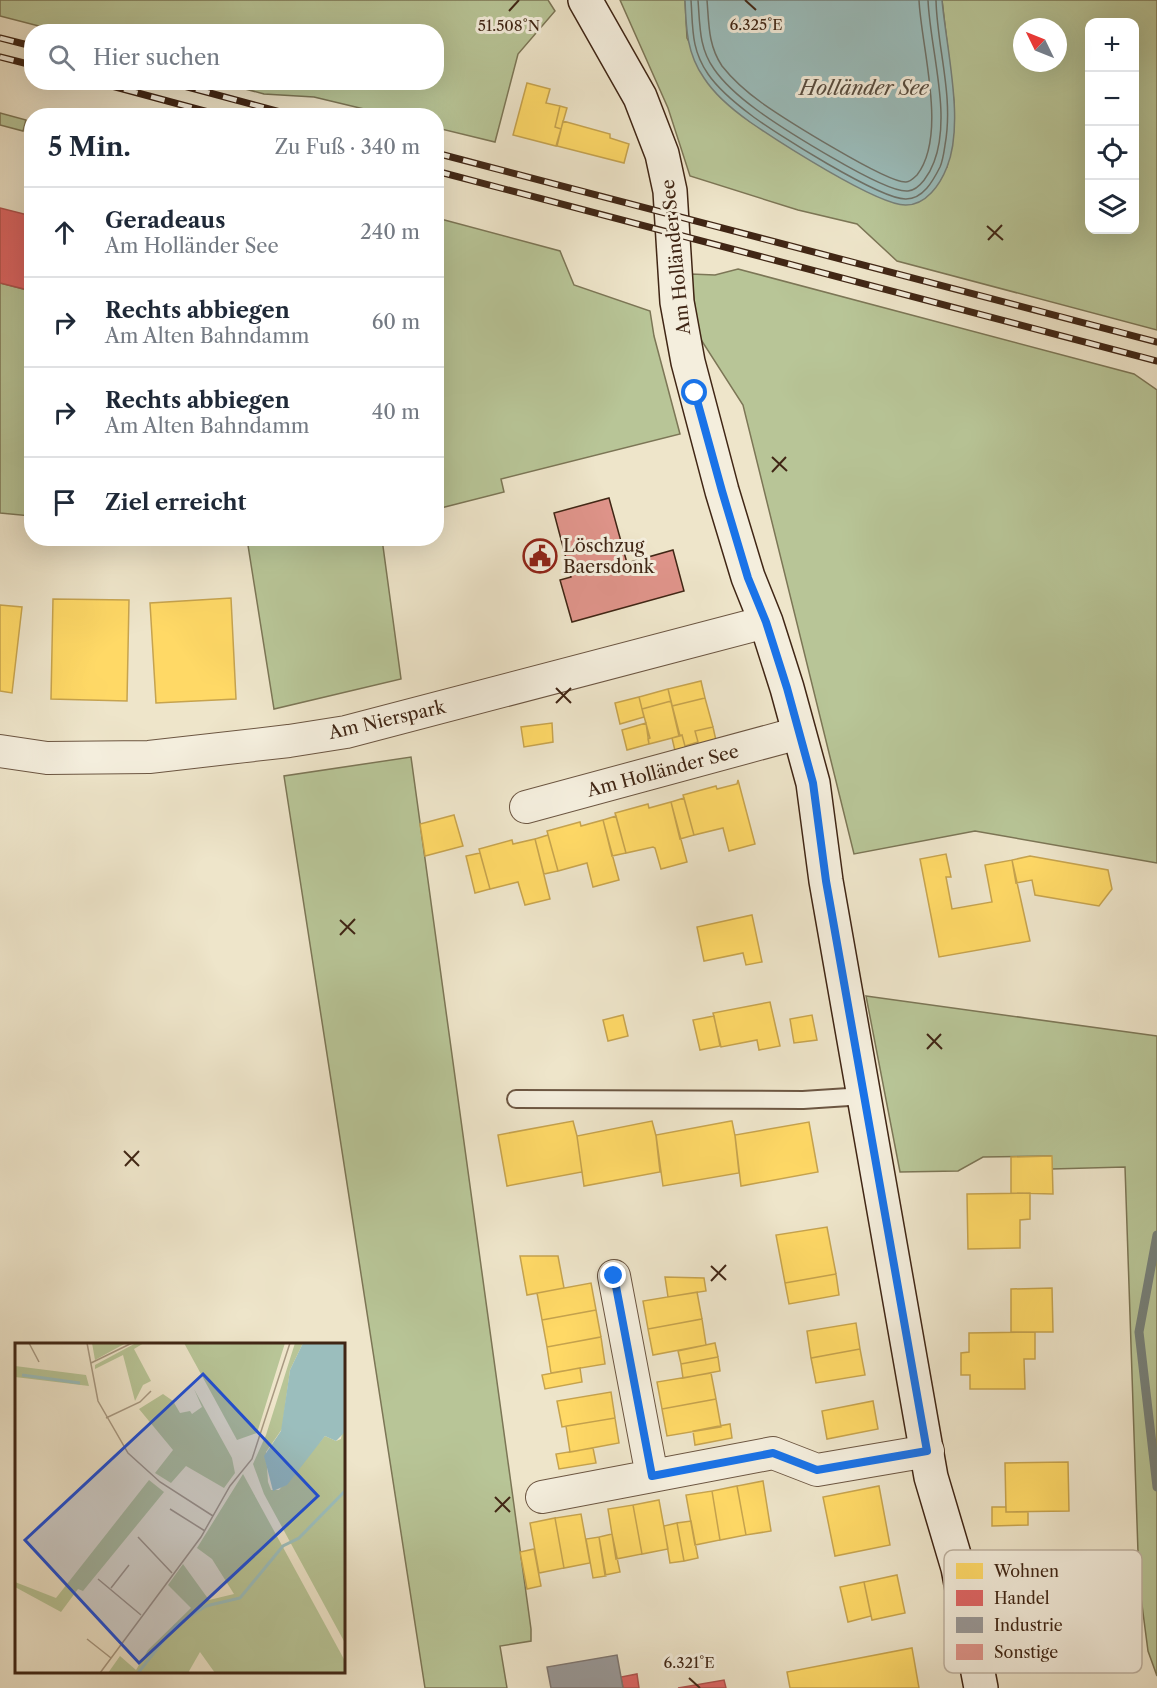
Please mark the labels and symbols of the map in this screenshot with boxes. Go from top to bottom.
text: 6.325°E [729,15,783,34]
text: 51.508°N [478,16,540,35]
north arrow [1013,18,1067,72]
water label: Holländer See [797,76,930,100]
street label: Am Holländer See [657,178,695,337]
route start [681,379,707,405]
place label: Löschzug Baersdonk [563,535,656,578]
public building icon: Löschzug Baersdonk [522,538,558,574]
street label: Am Nierspark [325,696,449,744]
street label: Am Holländer See [584,740,741,802]
route end [600,1262,626,1288]
inset map [15,1343,345,1673]
legend [944,1550,1142,1673]
text: Wohnen [993,1561,1059,1581]
text: Handel [994,1588,1050,1608]
text: Industrie [994,1615,1063,1635]
text: Sonstige [994,1642,1058,1662]
text: 6.321°E [663,1653,715,1672]

